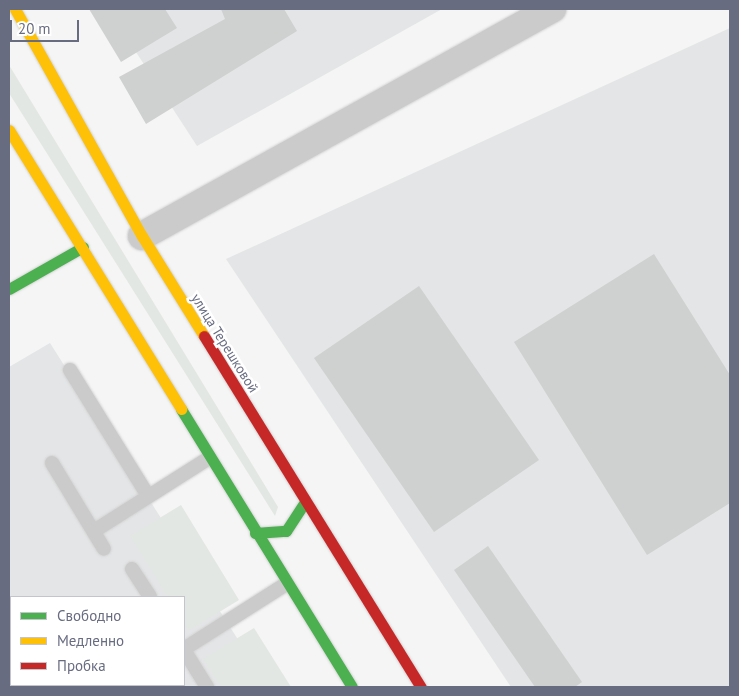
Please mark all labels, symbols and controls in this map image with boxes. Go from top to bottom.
scale bar [12,10,81,42]
text: 20 m [18,19,51,38]
street label: улица Терешковой [188,290,262,396]
legend [10,596,185,686]
text: Свободно [57,606,121,625]
text: Медленно [57,631,124,650]
text: Пробка [57,656,106,675]

